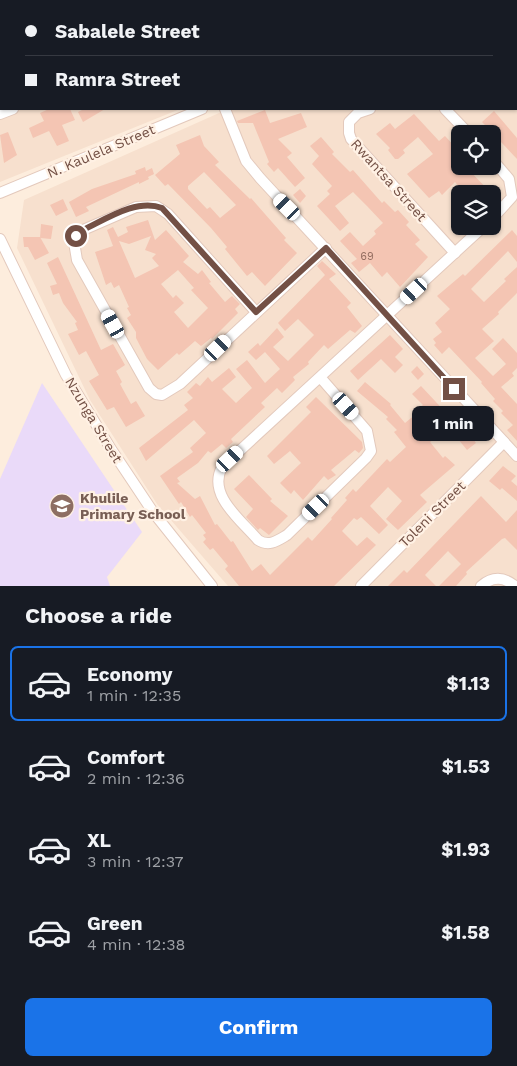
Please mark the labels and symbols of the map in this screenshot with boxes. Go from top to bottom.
street label: N. Kaulela Street [45,121,157,181]
street label: Rwantsa Street [348,136,430,225]
car [271,191,302,223]
route start [65,225,87,247]
house number: 69 [360,250,374,263]
car [397,275,430,307]
car [99,307,126,341]
car [201,332,234,364]
street label: Nzunga Street [62,374,126,466]
route end [443,378,465,400]
car [330,390,361,422]
callout: 1 min [413,406,495,442]
car [213,443,246,475]
street label: Toleni Street [396,477,469,550]
place label: Khulile Primary School [80,490,186,522]
car [299,491,332,523]
school or university icon: Khulile Primary School [49,493,75,519]

